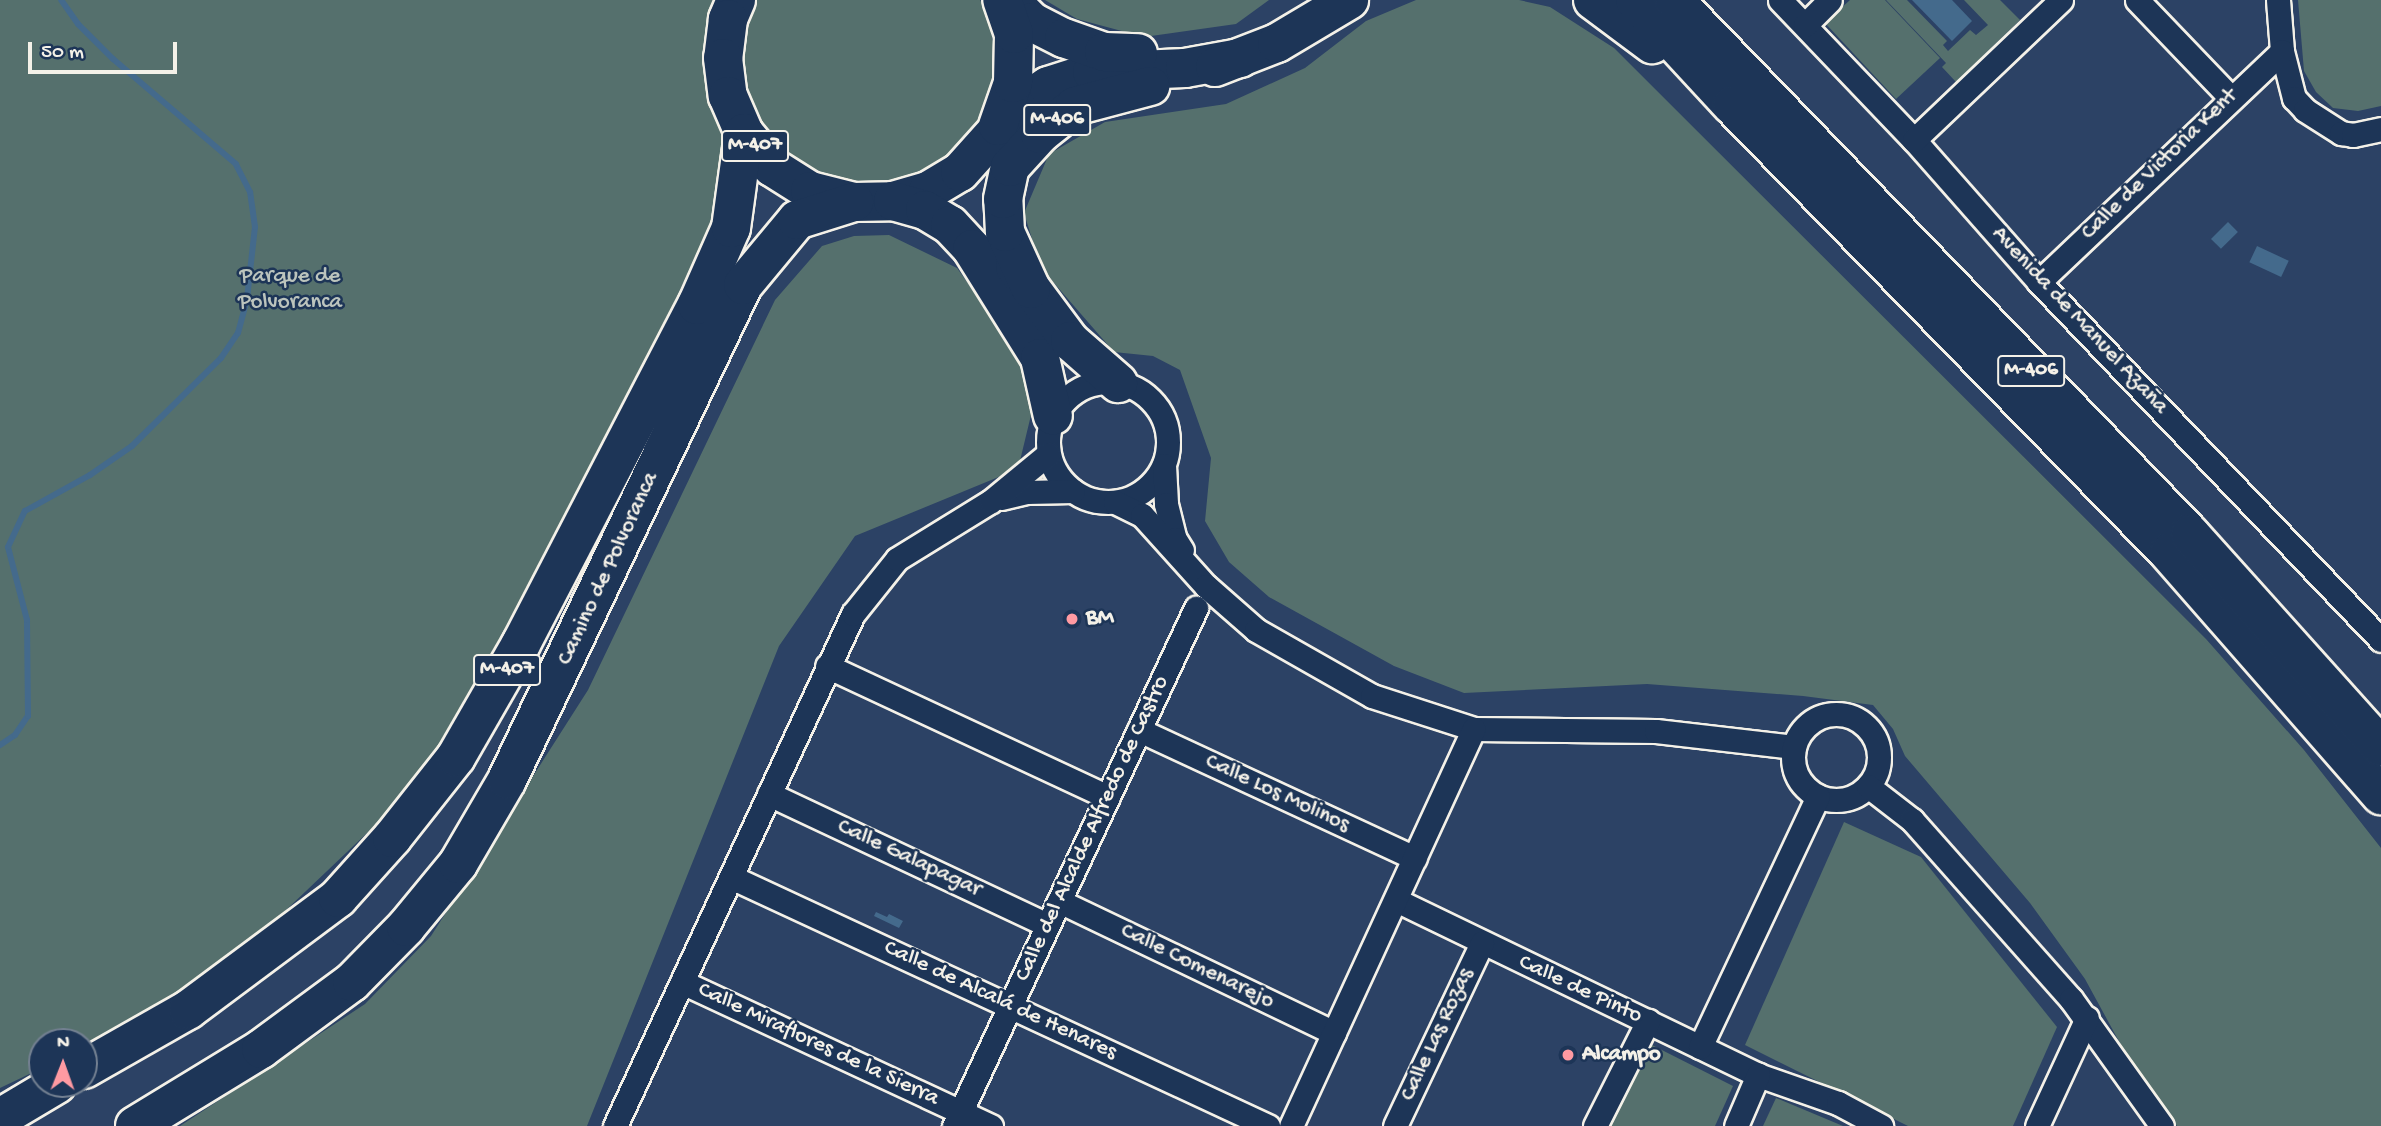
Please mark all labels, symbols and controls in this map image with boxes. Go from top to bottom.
scale bar [32,28,180,72]
text: 50 m [41,41,84,66]
street label: Calle de Victoria Kent [2076,83,2244,247]
road number: M-406 [1022,102,1092,138]
road number: M-407 [720,128,790,164]
street label: Avenida de Manuel Azaña [1985,221,2173,421]
park label: Parque de Polvoranca [238,263,342,317]
road number: M-406 [1996,354,2066,388]
street label: Camino de Polvoranca [552,468,666,670]
place label: BM [1086,605,1114,633]
marker: BM [1064,611,1080,627]
road number: M-407 [472,652,542,688]
street label: Calle del Alcalde Alfredo de Castro [1010,672,1176,986]
street label: Calle Los Molinos [1200,748,1354,840]
street label: Calle Galapagar [833,814,985,904]
street label: Calle Comenarejo [1116,918,1278,1016]
street label: Calle de Alcalá de Henares [879,935,1121,1067]
street label: Calle de Pinto [1514,949,1646,1031]
street label: Calle Las Rozas [1395,964,1481,1106]
street label: Calle Miraflores de la Sierra [693,977,943,1113]
north arrow [28,1028,98,1098]
text: N [57,1032,70,1055]
place label: Alcampo [1582,1041,1661,1069]
marker: Alcampo [1560,1047,1576,1063]

